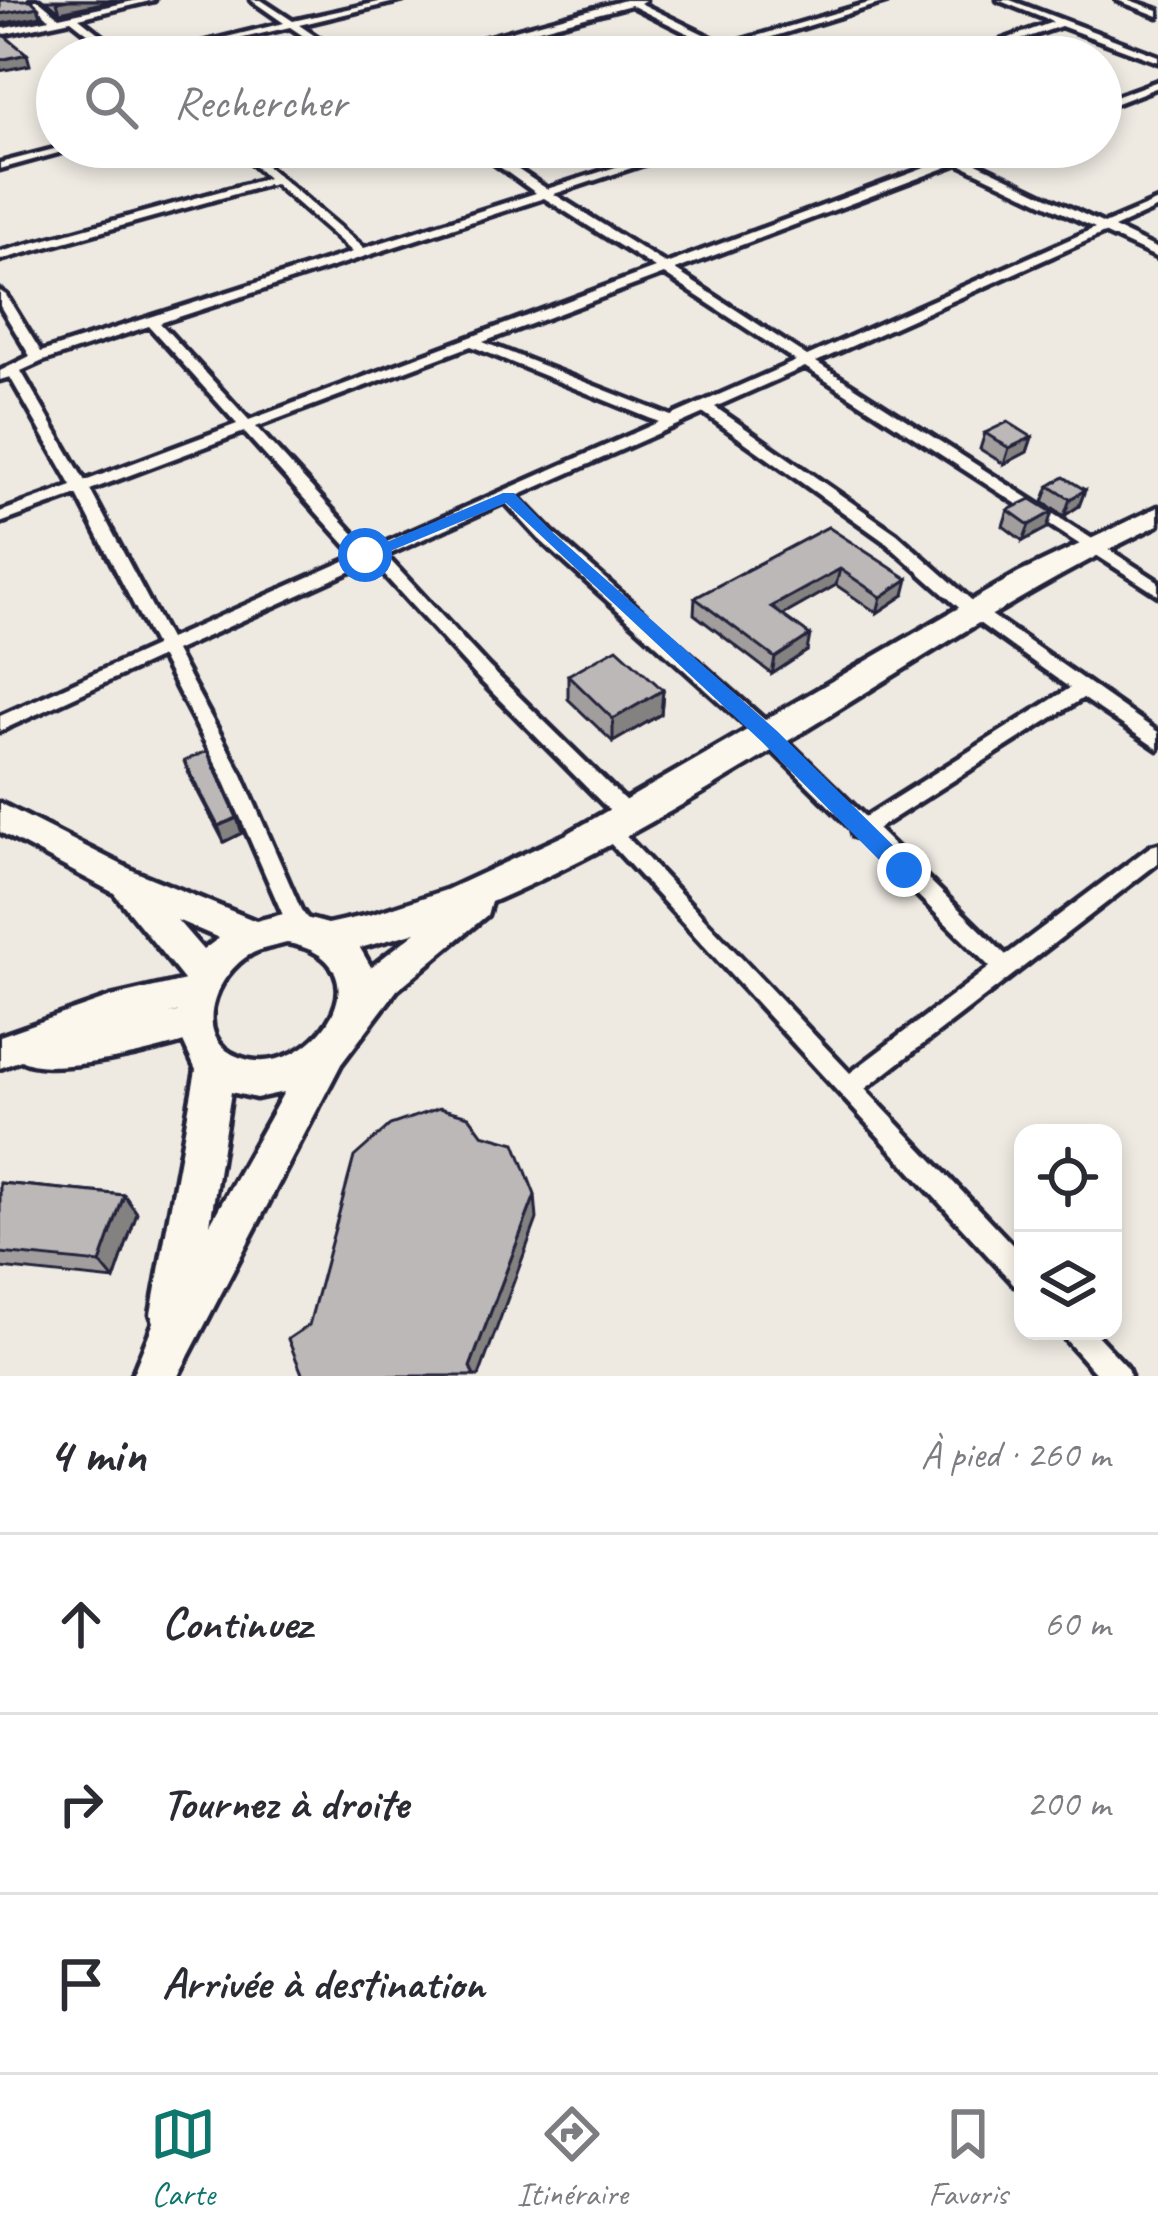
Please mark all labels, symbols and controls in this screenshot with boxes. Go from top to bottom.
search box [36,36,1122,168]
icon: search [78,69,144,135]
text: Rechercher [174,74,347,131]
route start [338,528,392,582]
route end [877,843,931,897]
map controls [1014,1124,1122,1340]
button: locate [1014,1124,1122,1232]
button: layers [1014,1232,1122,1340]
text: 4 min [48,1422,146,1486]
text: À pied · 260 m [921,1430,1110,1479]
icon: ahead [48,1591,114,1657]
text: Continuez [162,1595,311,1652]
text: 60 m [1044,1599,1110,1648]
icon: right [48,1771,114,1837]
text: Tournez à droite [162,1775,408,1832]
text: 200 m [1026,1779,1110,1828]
icon: arrive [48,1951,114,2017]
text: Arrivée à destination [162,1955,485,2012]
tab: Carte [150,2101,216,2215]
tab: Itinéraire [517,2101,628,2215]
tab: Favoris [928,2101,1008,2215]

